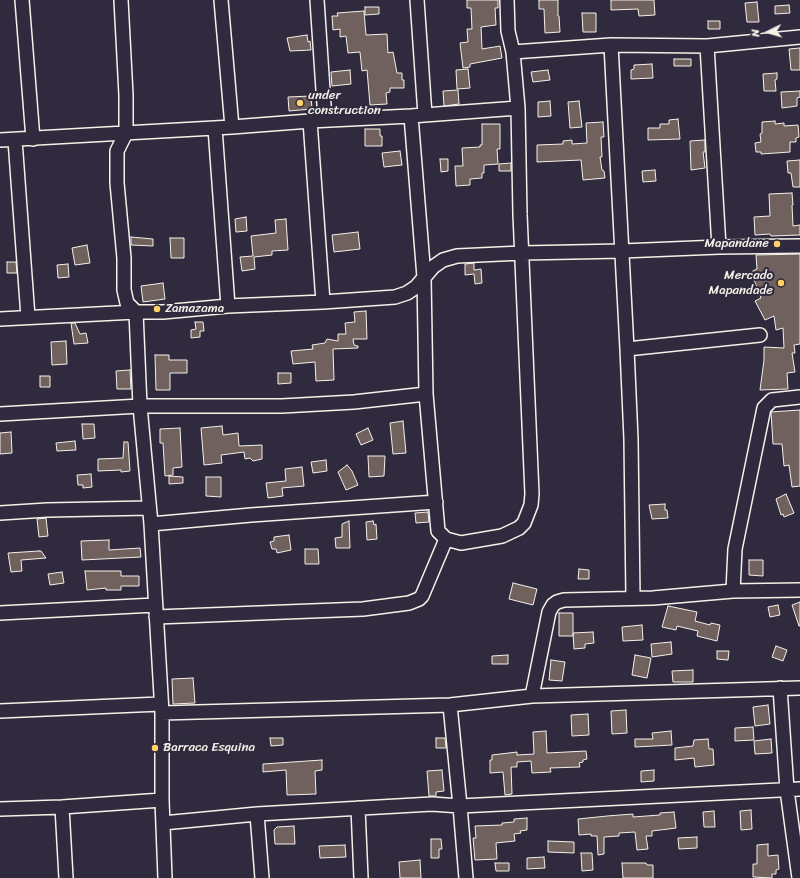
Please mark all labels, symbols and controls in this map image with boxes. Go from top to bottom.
north arrow [748,12,788,52]
text: N [746,28,765,38]
place label: under construction [308,88,381,119]
marker: under construction [295,98,305,108]
place label: Mapandane [704,236,769,252]
marker: Mapandane [772,239,782,249]
place label: Mercado Mapandade [709,268,773,299]
marker: Mercado Mapandade [776,278,786,288]
place label: Zamazama [165,301,224,317]
marker: Zamazama [152,304,162,314]
place label: Barraca Esquina [163,740,255,756]
marker: Barraca Esquina [150,743,160,753]

